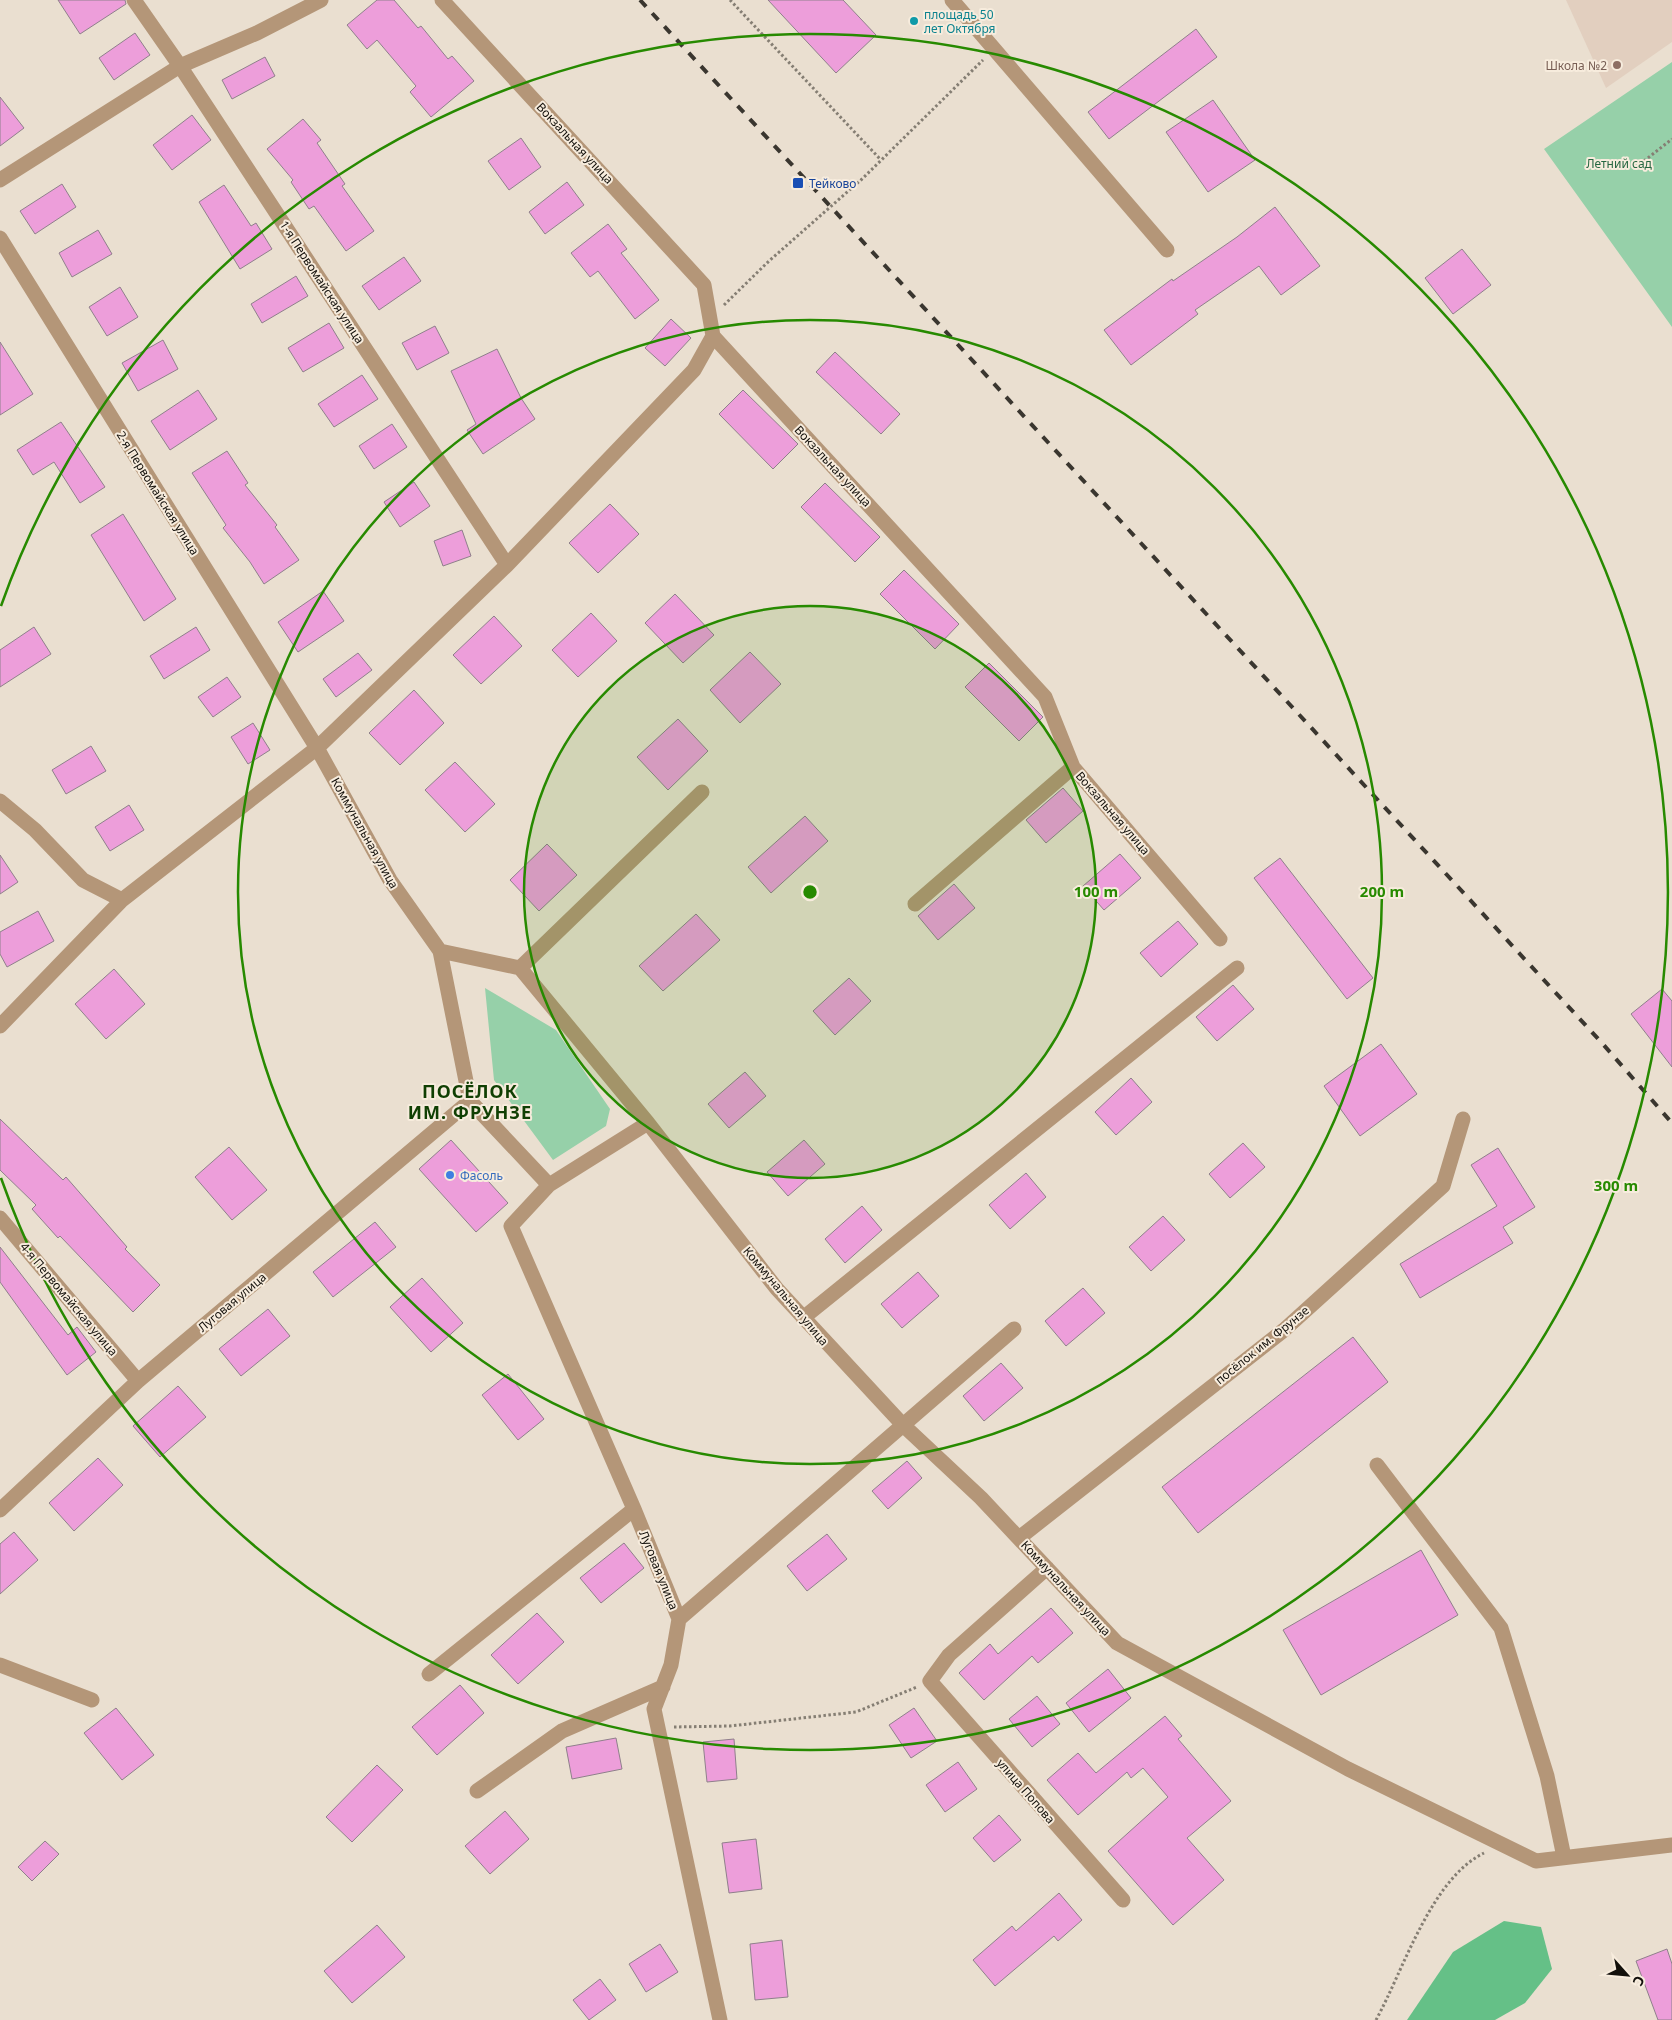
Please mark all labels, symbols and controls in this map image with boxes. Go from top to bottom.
place label: площадь 50 лет Октября [924,6,996,37]
marker: площадь 50 лет Октября [908,15,920,27]
place label: Школа №2 [1545,57,1607,74]
marker: Школа №2 [1611,59,1623,71]
street label: Вокзальная улица [533,99,617,187]
park label: Летний сад [1586,155,1653,172]
place label: Тейково [809,175,856,192]
marker: Тейково [791,176,805,190]
street label: 1-я Первомайская улица [276,217,368,347]
street label: Вокзальная улица [791,422,875,510]
street label: 2-я Первомайская улица [113,428,203,558]
street label: Вокзальная улица [1072,768,1154,858]
street label: Коммунальная улица [327,774,403,892]
text: 100 m [1074,881,1118,901]
text: 200 m [1360,881,1404,901]
centre of rings [801,883,819,901]
district label: ПОСЁЛОК ИМ. ФРУНЗЕ [408,1079,532,1124]
place label: Фасоль [460,1167,503,1184]
marker: Фасоль [444,1169,456,1181]
text: 300 m [1594,1175,1638,1195]
street label: 4-я Первомайская улица [16,1239,122,1359]
street label: Коммунальная улица [739,1243,833,1349]
street label: Луговая улица [194,1268,270,1336]
street label: посёлок им. Фрунзе [1212,1302,1313,1388]
street label: Луговая улица [635,1528,683,1612]
street label: Коммунальная улица [1017,1537,1115,1639]
street label: улица Попова [993,1755,1059,1827]
north arrow [1602,1950,1652,2000]
text: С [1629,1973,1650,1989]

